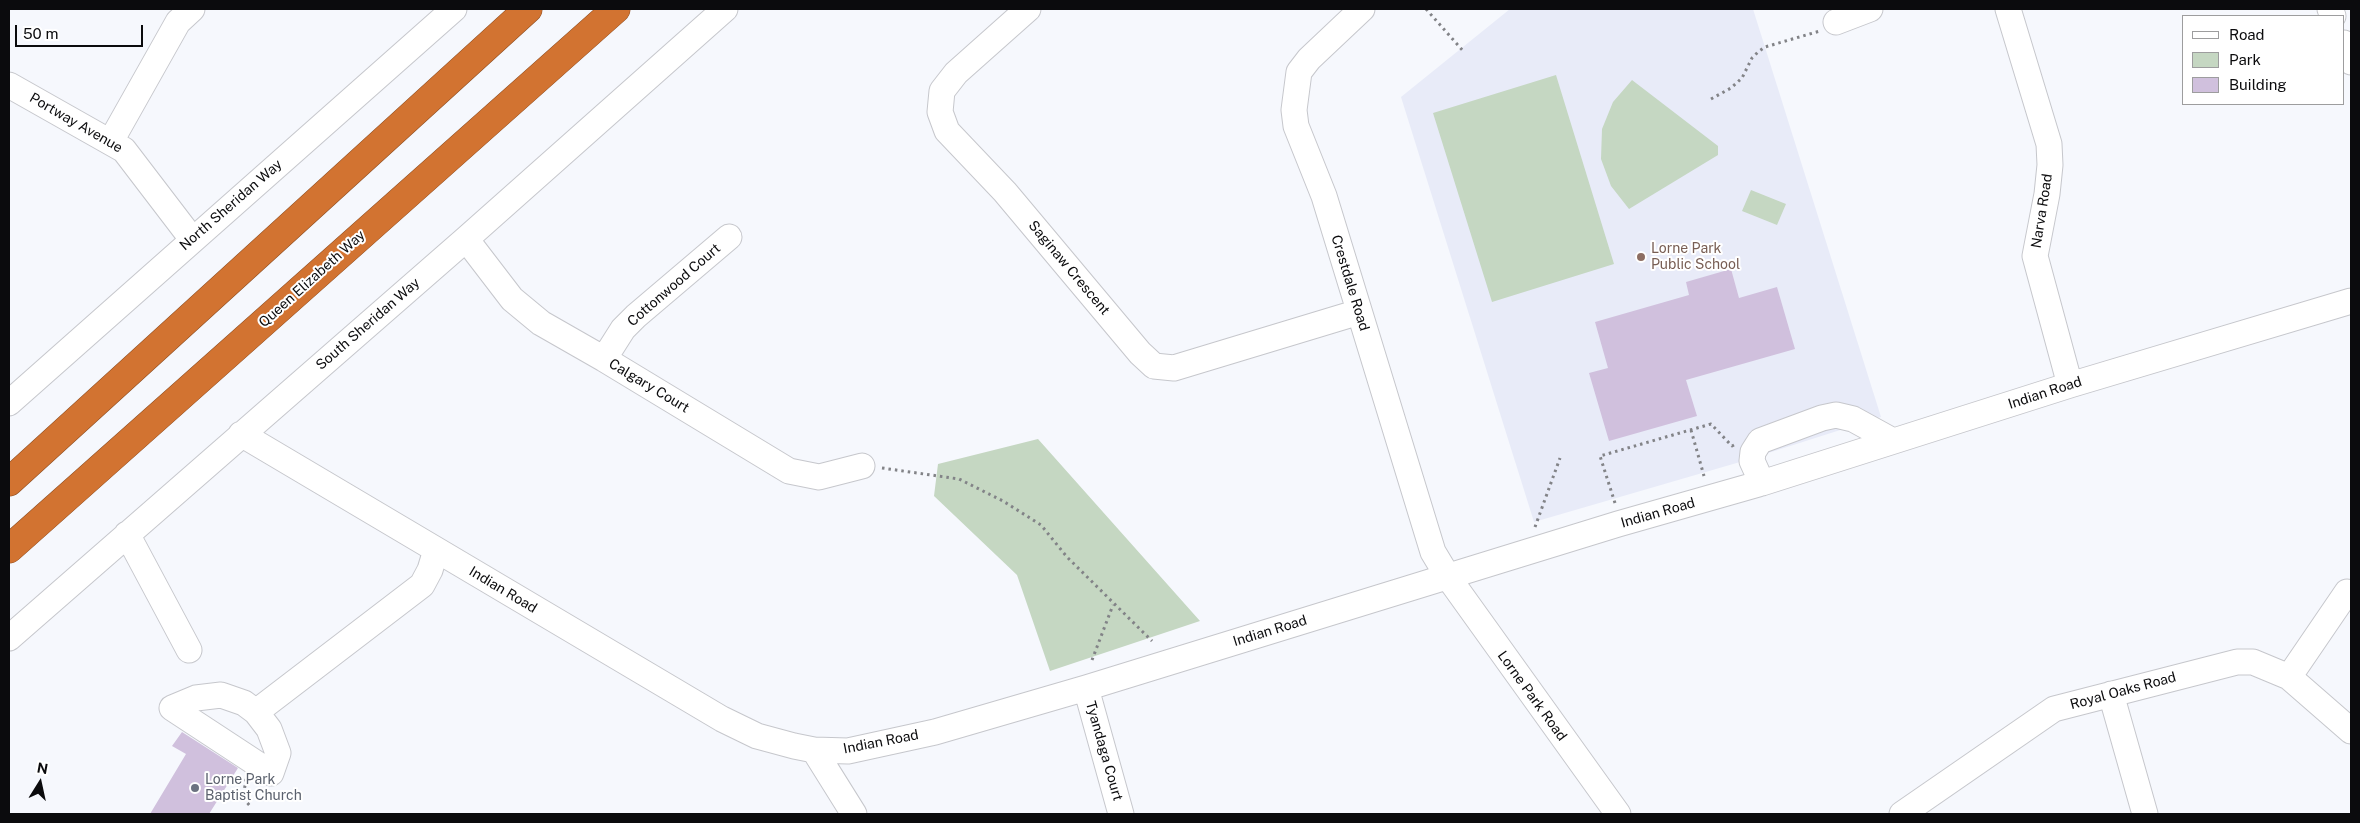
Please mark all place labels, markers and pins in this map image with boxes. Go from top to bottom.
place label: Lorne Park Public School [1651,241,1740,274]
marker: Lorne Park Public School [1635,251,1647,263]
place label: Lorne Park Baptist Church [205,772,302,804]
marker: Lorne Park Baptist Church [189,782,201,794]

